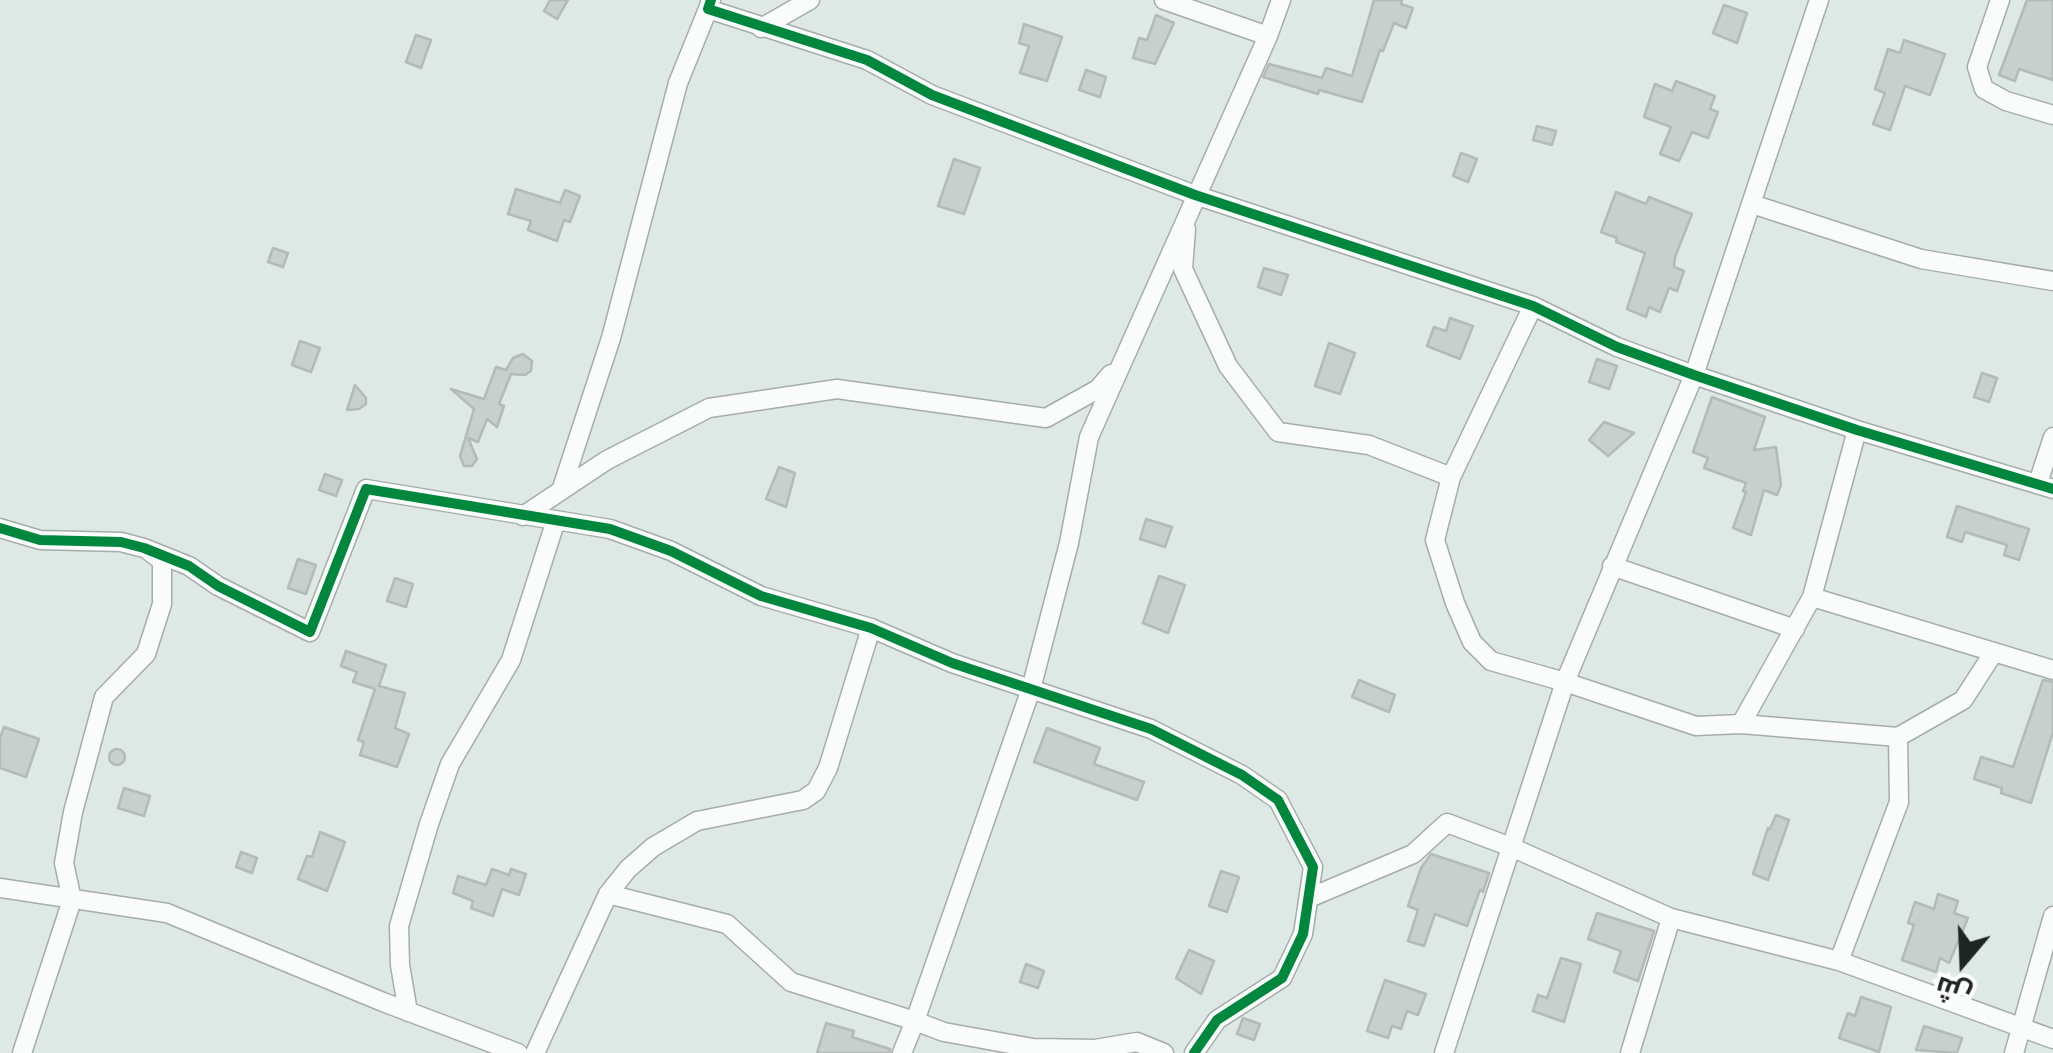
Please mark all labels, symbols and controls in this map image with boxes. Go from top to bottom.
north arrow [1913,913,2013,1013]
text: ش [1930,968,1976,1015]

